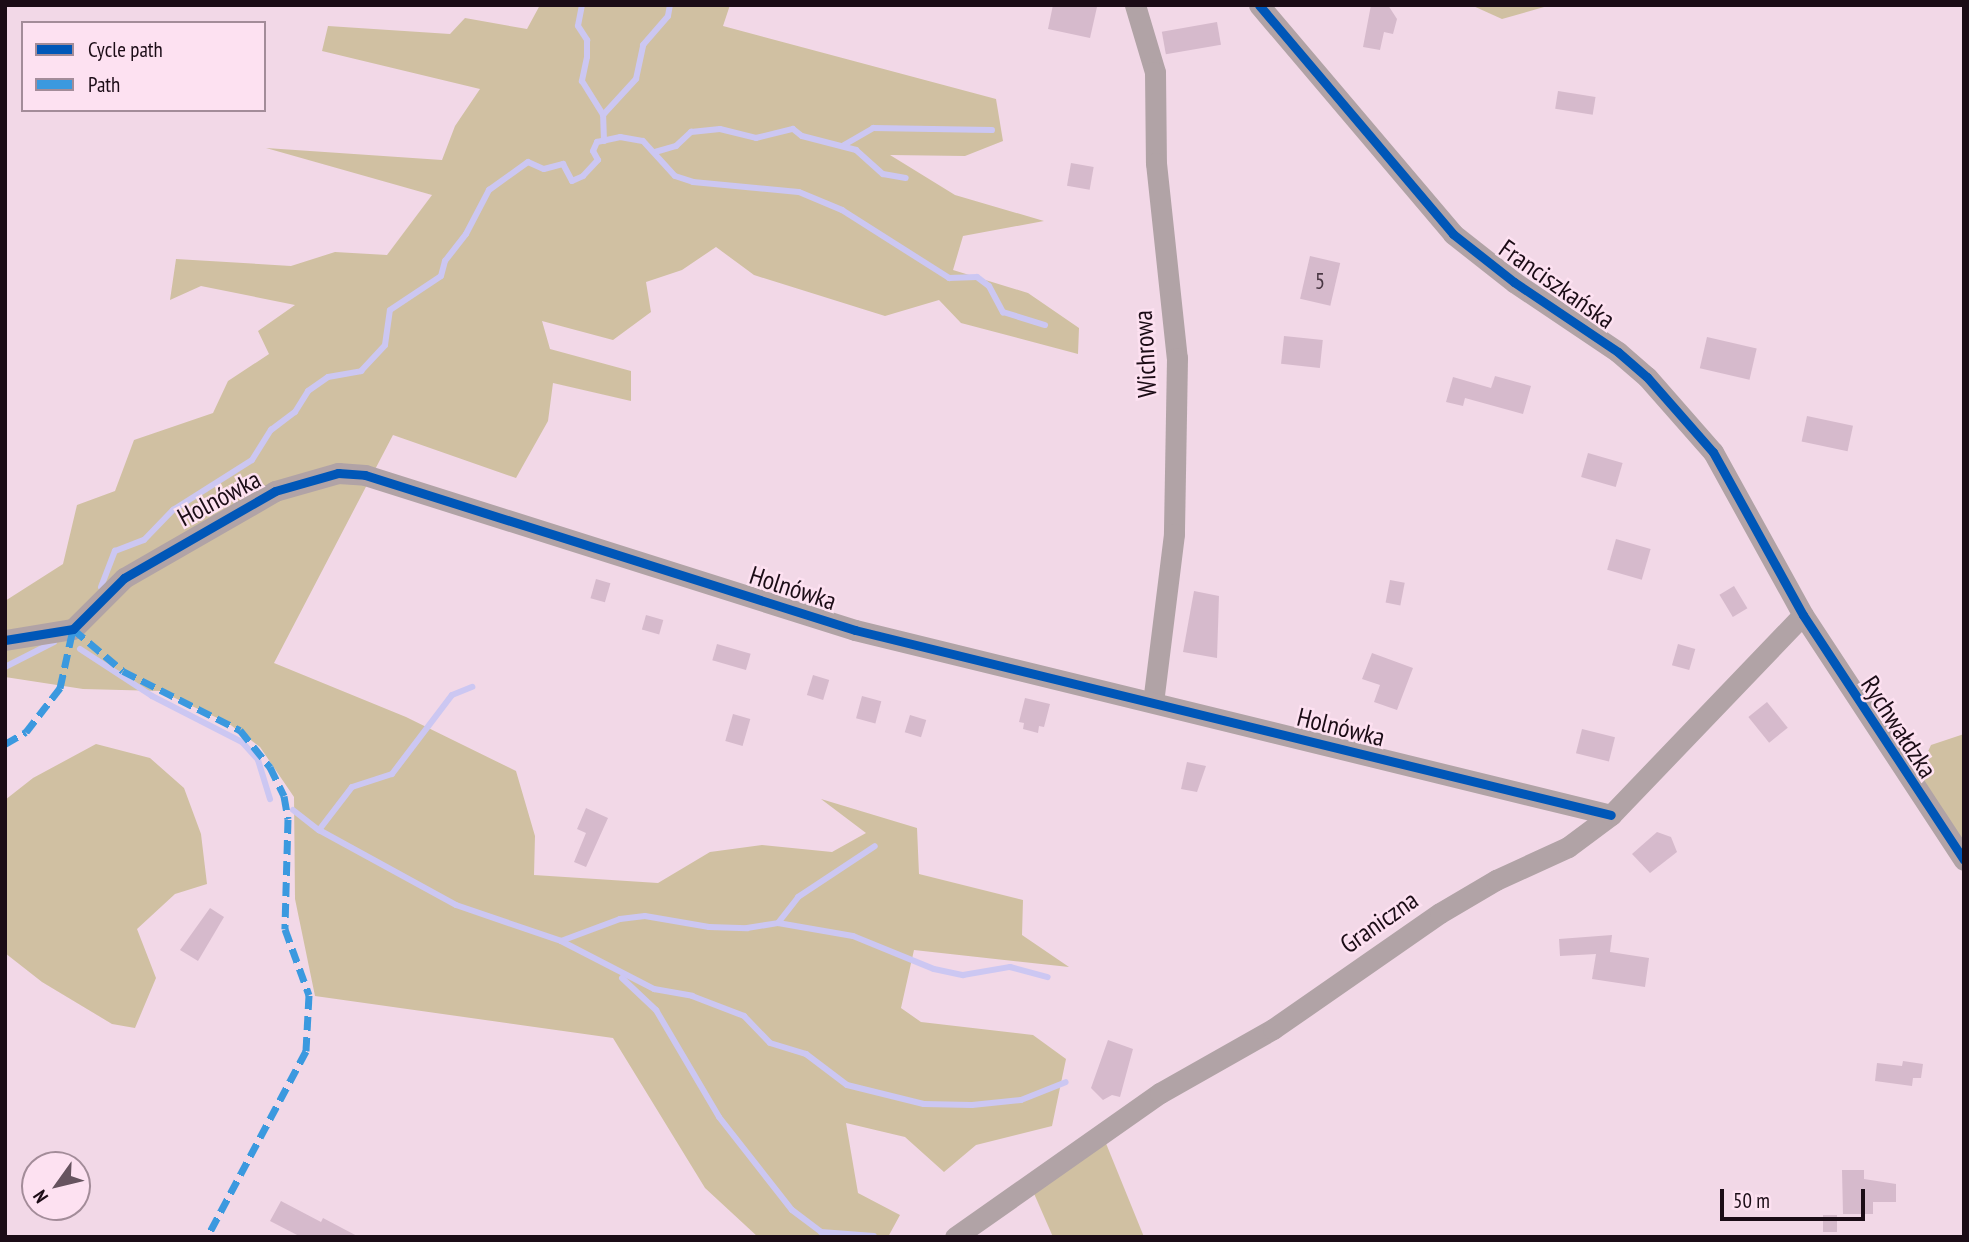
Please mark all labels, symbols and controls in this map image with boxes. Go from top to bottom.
legend [21,21,266,112]
text: Cycle path [88,36,163,63]
text: Path [88,71,120,98]
street label: Franciszkańska [1493,233,1621,335]
house number: 5 [1315,267,1325,295]
street label: Wichrowa [1127,309,1163,399]
street label: Holnówka [172,463,266,533]
street label: Holnówka [746,559,840,617]
street label: Rychwałdzka [1855,670,1943,784]
street label: Holnówka [1294,701,1388,753]
street label: Graniczna [1334,884,1424,960]
north arrow [21,1151,91,1221]
scale bar [1724,1176,1869,1220]
text: N [27,1186,53,1208]
text: 50 m [1733,1187,1770,1214]

